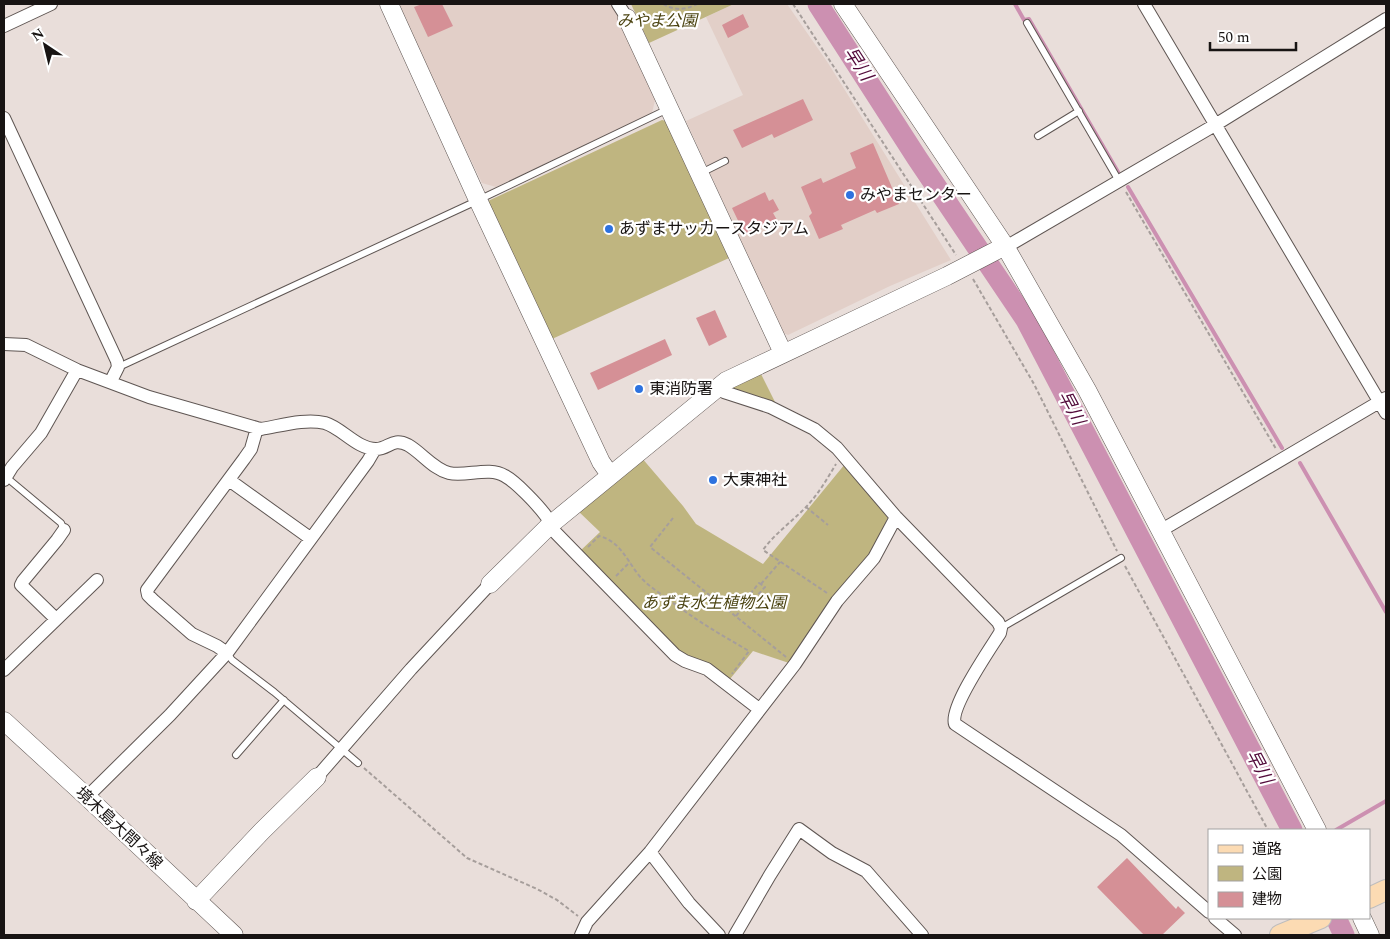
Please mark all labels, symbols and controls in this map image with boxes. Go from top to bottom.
park label: みやま公園 [617,9,699,33]
north arrow [20,20,70,70]
scale bar [1210,20,1296,52]
text: N [27,23,49,47]
text: 50 m [1218,26,1250,49]
water label: 早川 [837,42,880,88]
place label: みやまセンター [860,183,972,207]
marker: みやまセンター [844,189,856,201]
place label: あずまサッカースタジアム [619,217,809,241]
marker: あずまサッカースタジアム [603,223,615,235]
place label: 東消防署 [649,377,713,401]
marker: 東消防署 [633,383,645,395]
water label: 早川 [1051,386,1092,432]
place label: 大東神社 [723,468,787,492]
marker: 大東神社 [707,474,719,486]
park label: あずま水生植物公園 [642,591,788,615]
water label: 早川 [1239,745,1280,791]
street label: 境木島大間々線 [70,781,168,875]
legend [1208,829,1370,919]
text: 道路 [1252,838,1282,861]
text: 公園 [1252,863,1282,886]
text: 建物 [1252,888,1282,911]

